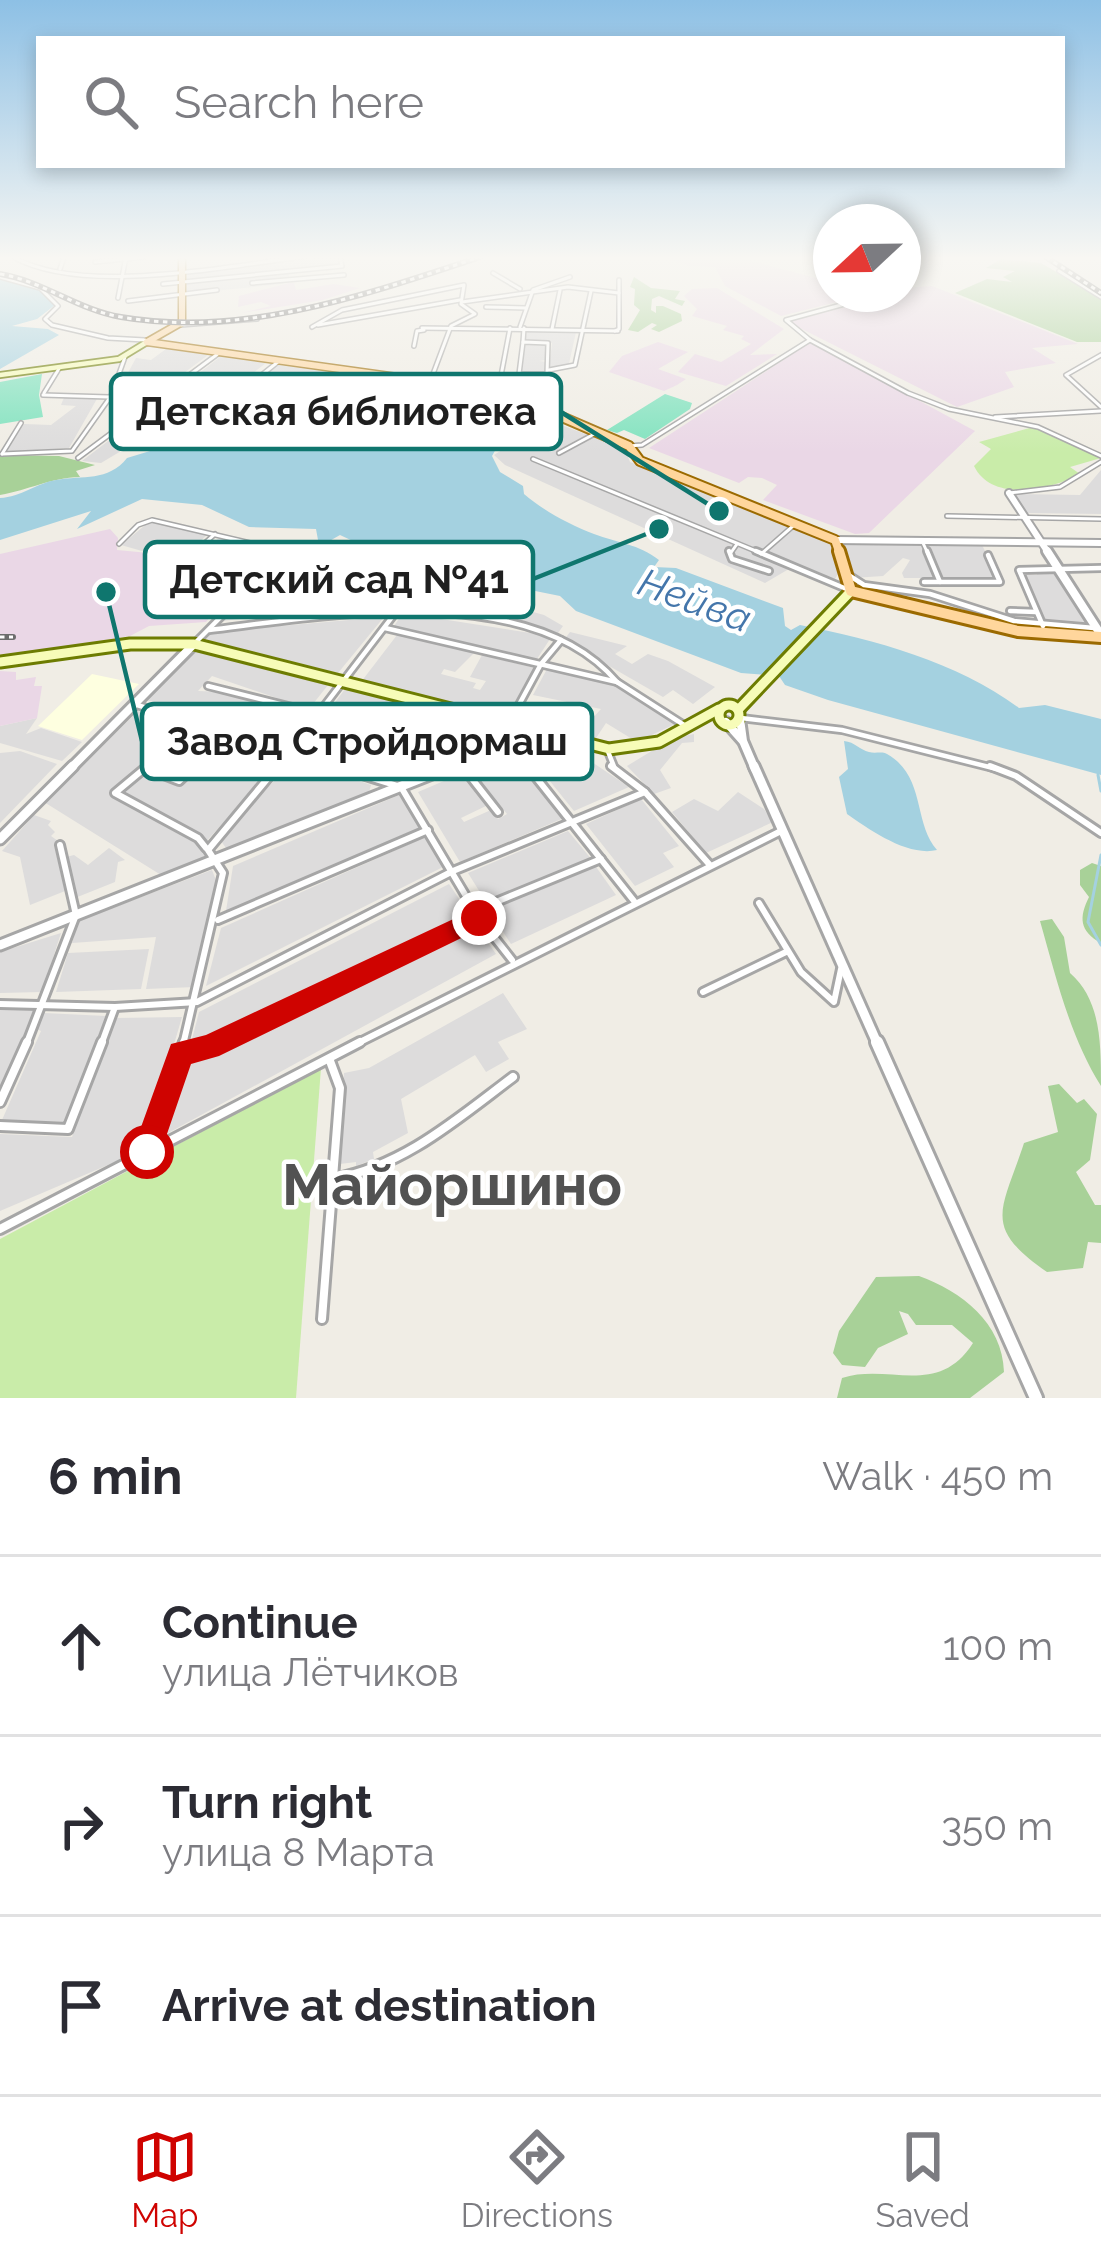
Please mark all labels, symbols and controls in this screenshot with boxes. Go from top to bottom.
search box [36,36,1065,168]
icon: search [78,69,144,135]
text: Search here [174,76,424,129]
north arrow [813,204,921,312]
callout: Детская библиотека [111,374,561,449]
text: Детская библиотека [135,388,537,434]
callout: Детский сад №41 [145,542,533,617]
text: Детский сад №41 [169,556,509,602]
water label: Нейва [632,558,758,642]
callout: Завод Стройдормаш [142,704,592,779]
text: Завод Стройдормаш [166,718,568,764]
route end [452,891,506,945]
route start [120,1125,174,1179]
district label: Майоршино [282,1151,622,1218]
text: 6 min [48,1446,183,1506]
text: Walk · 450 m [822,1453,1053,1499]
text: Continue [162,1596,358,1649]
icon: ahead [48,1613,114,1679]
text: 100 m [943,1623,1053,1669]
text: улица Лётчиков [162,1649,459,1695]
text: Turn right [162,1776,372,1829]
icon: right [48,1793,114,1859]
text: 350 m [941,1803,1053,1849]
text: улица 8 Марта [162,1829,434,1875]
icon: arrive [48,1973,114,2039]
text: Arrive at destination [162,1979,597,2032]
tab: Map [131,2124,198,2235]
tab: Directions [461,2124,613,2235]
tab: Saved [875,2124,970,2235]

